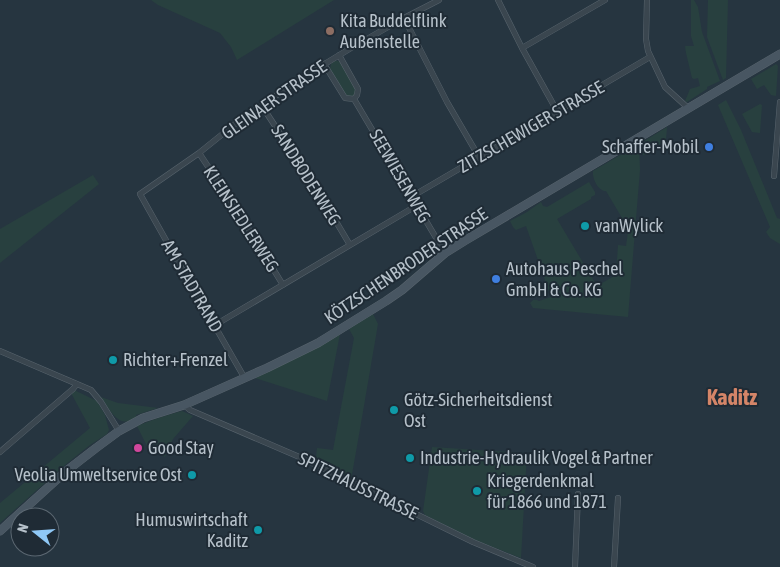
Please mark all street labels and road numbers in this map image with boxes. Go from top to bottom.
street label: GLEINAER STRASSE [217,55,331,144]
street label: ZITZSCHEWIGER STRASSE [454,76,608,177]
street label: SANDBODENWEG [267,121,346,229]
street label: SEEWIESENWEG [365,125,436,226]
street label: KLEINSIEDLERWEG [199,162,284,276]
street label: KÖTZSCHENBRODER STRASSE [320,203,491,328]
street label: AM STADTRAND [158,236,227,336]
street label: SPITZHAUSSTRASSE [295,448,422,524]

